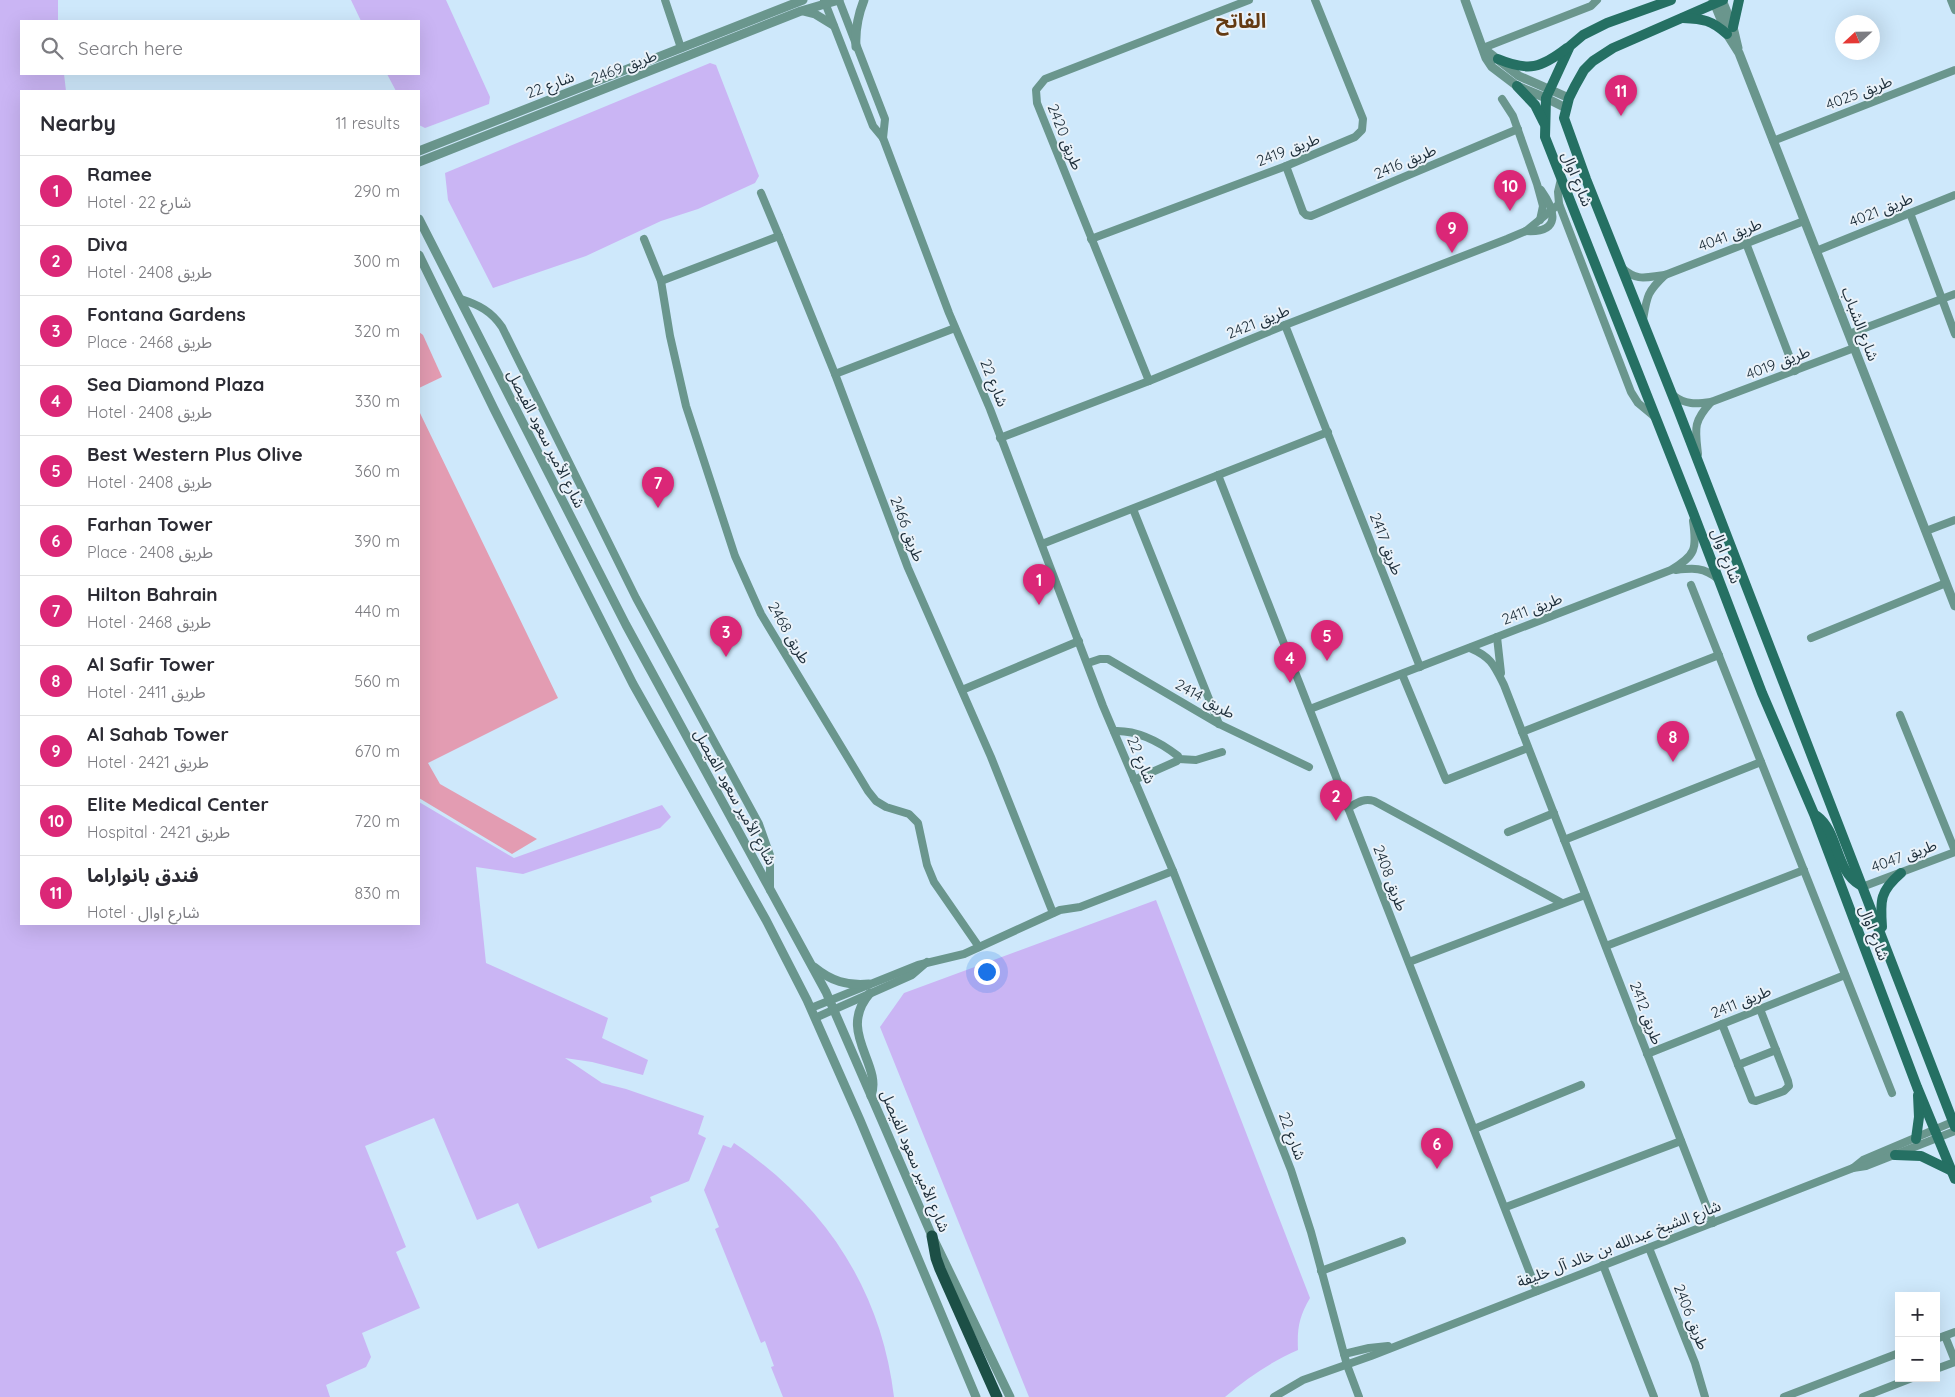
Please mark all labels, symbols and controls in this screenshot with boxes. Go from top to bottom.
district label: الفاتح [1216,8,1266,36]
north arrow [1835,15,1880,60]
search box [20,20,420,75]
icon: search [38,34,66,62]
text: Search here [78,36,183,60]
street label: طريق 2469 [588,45,660,89]
street label: شارع 22 [523,67,578,105]
street label: طريق 4025 [1823,71,1895,115]
pin: 11 [1605,75,1637,116]
street label: طريق 2420 [1043,101,1087,173]
text: Nearby [40,110,116,136]
text: 11 results [335,113,400,133]
street label: طريق 2419 [1254,129,1322,171]
street label: طريق 2416 [1371,140,1439,184]
street label: شارع اوال [1555,149,1597,210]
text: Ramee [87,162,152,186]
pin: 10 [1494,170,1526,211]
text: 1 [53,181,59,201]
text: 290 m [354,181,400,201]
street label: طريق 4021 [1846,188,1916,232]
text: Hotel · شارع 22 [87,192,191,212]
pin: 9 [1436,212,1468,253]
street label: طريق 4041 [1695,214,1765,256]
text: Diva [87,232,128,256]
text: 2 [51,251,61,271]
text: 300 m [354,251,400,271]
text: Hotel · طريق 2408 [87,262,212,282]
street label: شارع الشباب [1835,284,1883,365]
street label: طريق 2421 [1224,300,1292,344]
text: Fontana Gardens [87,302,246,326]
text: 3 [52,321,60,341]
text: 320 m [354,321,400,341]
text: Place · طريق 2468 [87,332,212,352]
street label: طريق 4019 [1743,342,1813,384]
street label: شارع 22 [974,356,1013,411]
street label: شارع الأمير سعود الفيصل [501,366,590,513]
text: Sea Diamond Plaza [87,372,264,396]
text: 4 [51,391,61,411]
text: 330 m [355,391,400,411]
text: Hotel · طريق 2408 [87,402,212,422]
text: Best Western Plus Olive [87,442,303,466]
text: 5 [51,461,61,481]
text: 360 m [355,461,400,481]
pin: 7 [642,467,674,508]
text: Hotel · طريق 2408 [87,472,212,492]
street label: طريق 2466 [885,493,929,565]
street label: طريق 2417 [1365,510,1407,578]
text: Farhan Tower [87,512,213,536]
street label: شارع اوال [1704,526,1746,587]
text: 6 [52,531,60,551]
text: 390 m [354,531,400,551]
text: Place · طريق 2408 [87,542,213,562]
pin: 1 [1023,564,1055,605]
text: Hilton Bahrain [87,582,218,606]
street label: طريق 2411 [1499,588,1565,630]
street label: طريق 2468 [763,598,815,668]
text: 7 [52,601,60,621]
text: 440 m [355,601,400,621]
text: Hotel · طريق 2468 [87,612,211,632]
pin: 3 [710,616,742,657]
pin: 5 [1311,620,1343,661]
pin: 4 [1274,642,1306,683]
text: Al Safir Tower [87,652,215,676]
text: 8 [52,671,60,691]
text: 560 m [354,671,400,691]
street label: طريق 2414 [1172,674,1238,724]
text: Hotel · طريق 2411 [87,682,206,702]
pin: 8 [1657,721,1689,762]
text: Al Sahab Tower [87,722,229,746]
street label: شارع الأمير سعود الفيصل [687,725,781,870]
street label: شارع 22 [1120,733,1160,788]
text: 9 [51,741,61,761]
text: 670 m [355,741,400,761]
text: Hotel · طريق 2421 [87,752,209,772]
pin: 2 [1320,780,1352,821]
text: Elite Medical Center [87,792,269,816]
text: 10 [48,811,64,831]
text: 720 m [354,811,400,831]
text: Hospital · طريق 2421 [87,822,230,842]
street label: طريق 4047 [1868,835,1940,877]
street label: طريق 2408 [1368,842,1412,914]
text: فندق بانواراما [87,863,199,887]
text: 11 [50,883,62,903]
text: 830 m [354,883,400,903]
text: Hotel · شارع اوال [87,902,200,922]
street label: شارع اوال [1852,903,1894,964]
your location [974,959,1000,985]
street label: طريق 2412 [1625,979,1667,1047]
street label: طريق 2411 [1708,981,1774,1023]
street label: شارع الأمير سعود الفيصل [874,1087,954,1236]
street label: شارع 22 [1272,1109,1310,1164]
pin: 6 [1421,1128,1453,1169]
street label: شارع الشيخ عبدالله بن خالد آل خليفة [1514,1196,1725,1294]
street label: طريق 2406 [1669,1281,1713,1353]
map controls [1895,1292,1940,1382]
button: + [1895,1292,1940,1337]
button: − [1895,1337,1940,1382]

